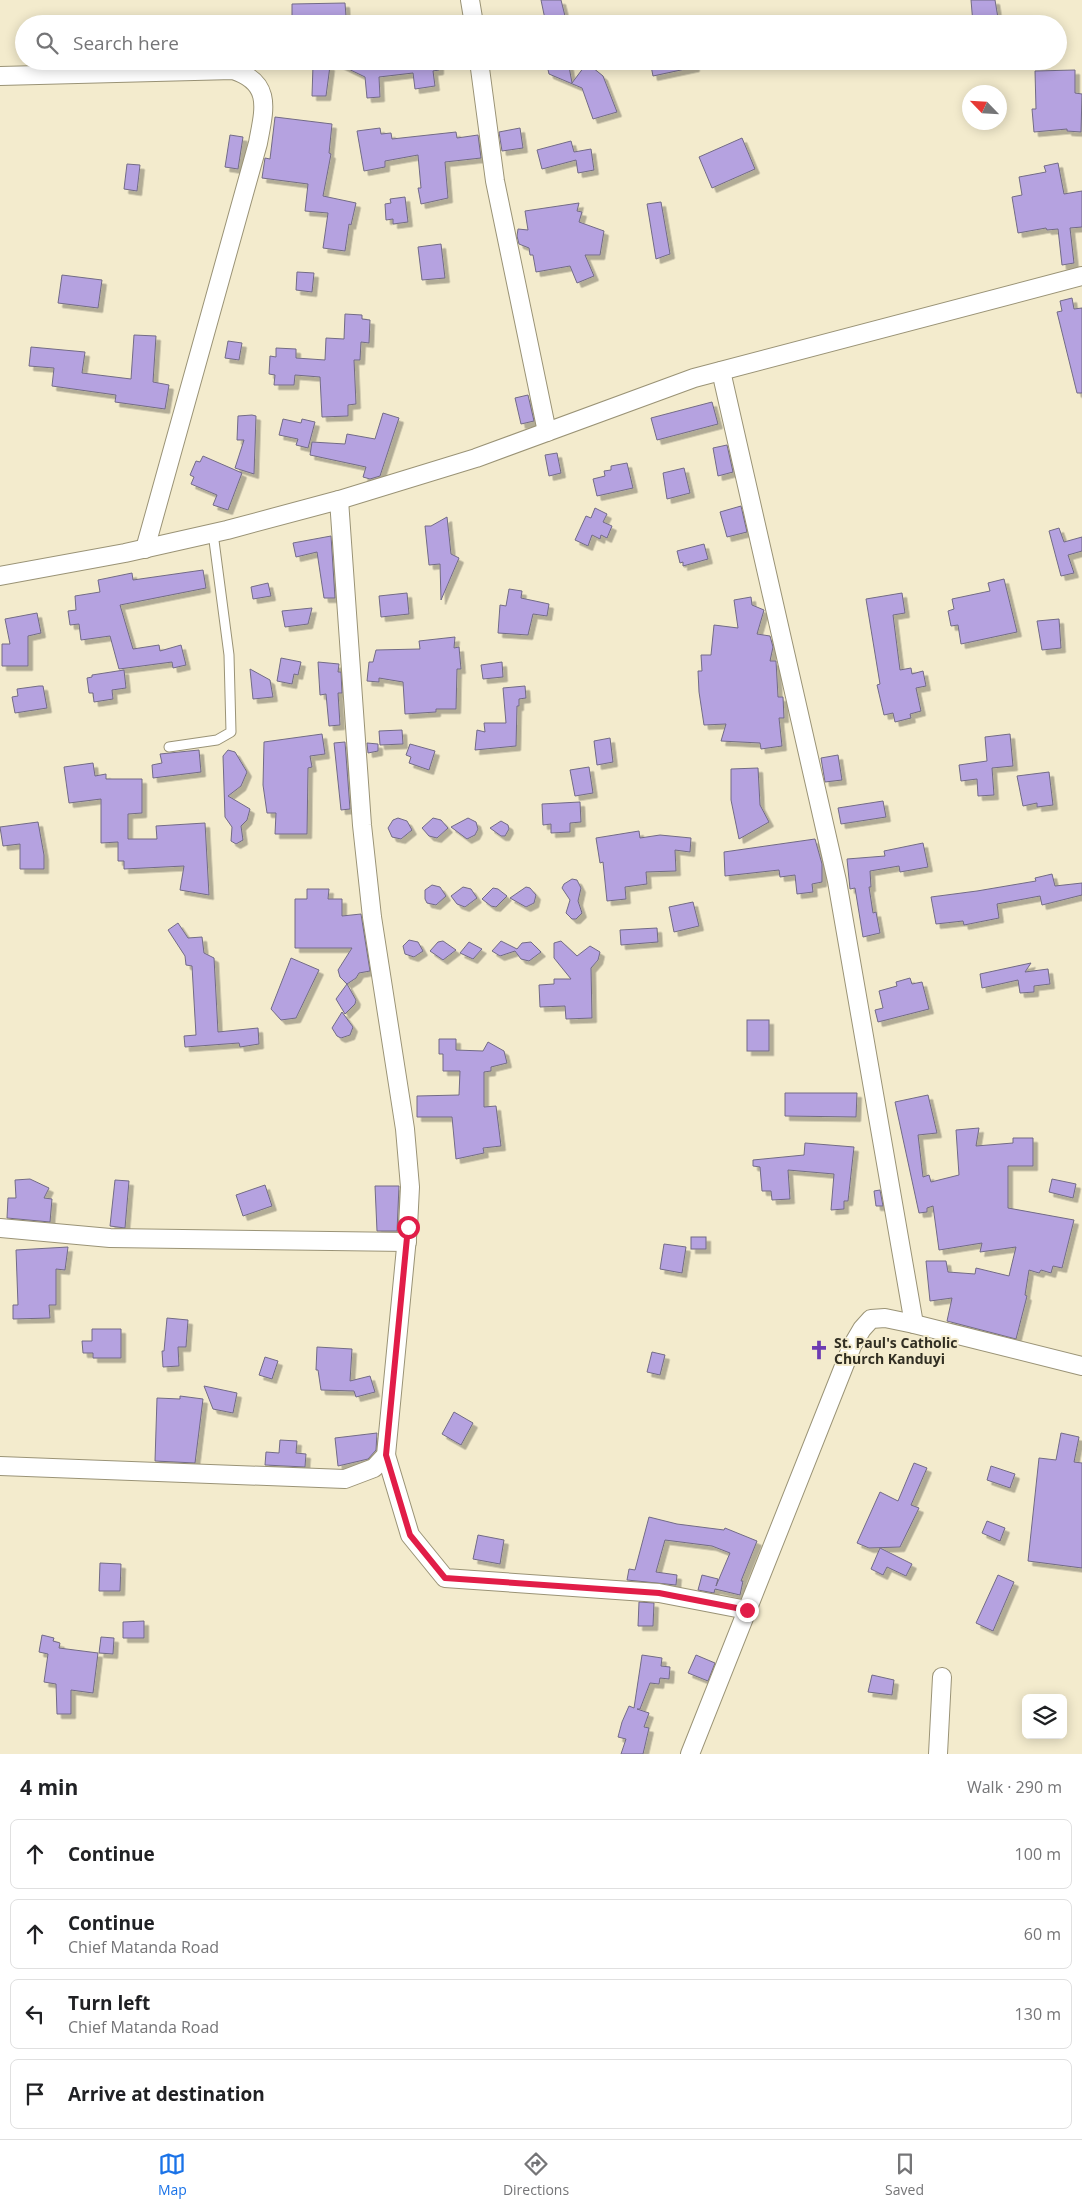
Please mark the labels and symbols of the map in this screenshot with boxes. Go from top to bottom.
north arrow [962,85,1007,130]
route start [397,1216,420,1239]
place label: St. Paul's Catholic Church Kanduyi [834,1333,958,1368]
church icon: St. Paul's Catholic Church Kanduyi [808,1339,830,1361]
route end [736,1599,759,1622]

